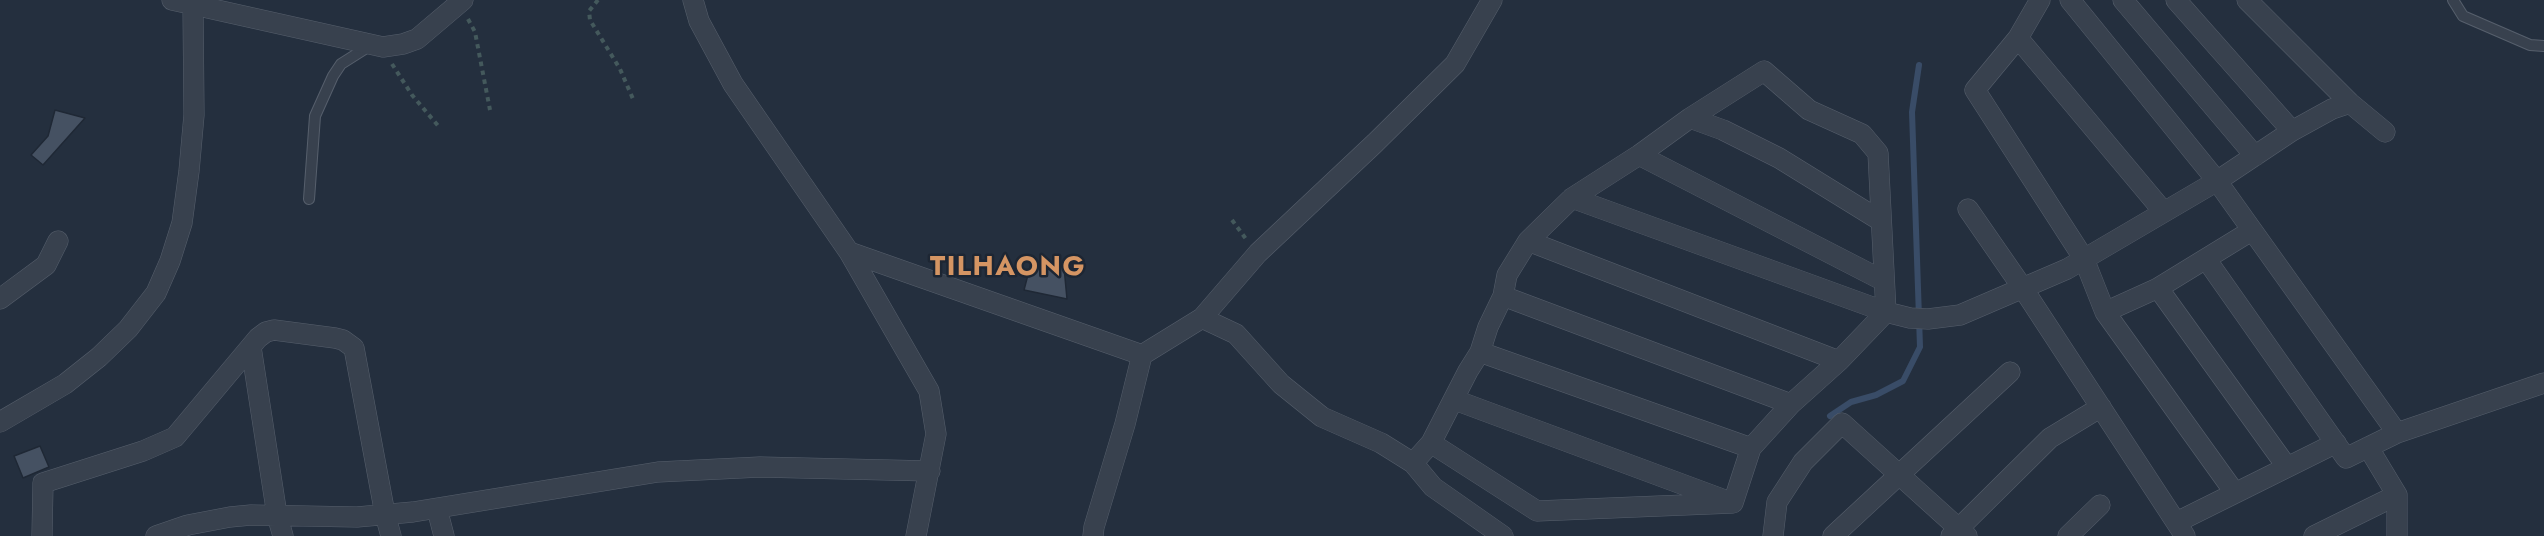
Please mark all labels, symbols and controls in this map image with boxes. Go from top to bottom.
district label: TILHAONG [930,252,1086,284]

